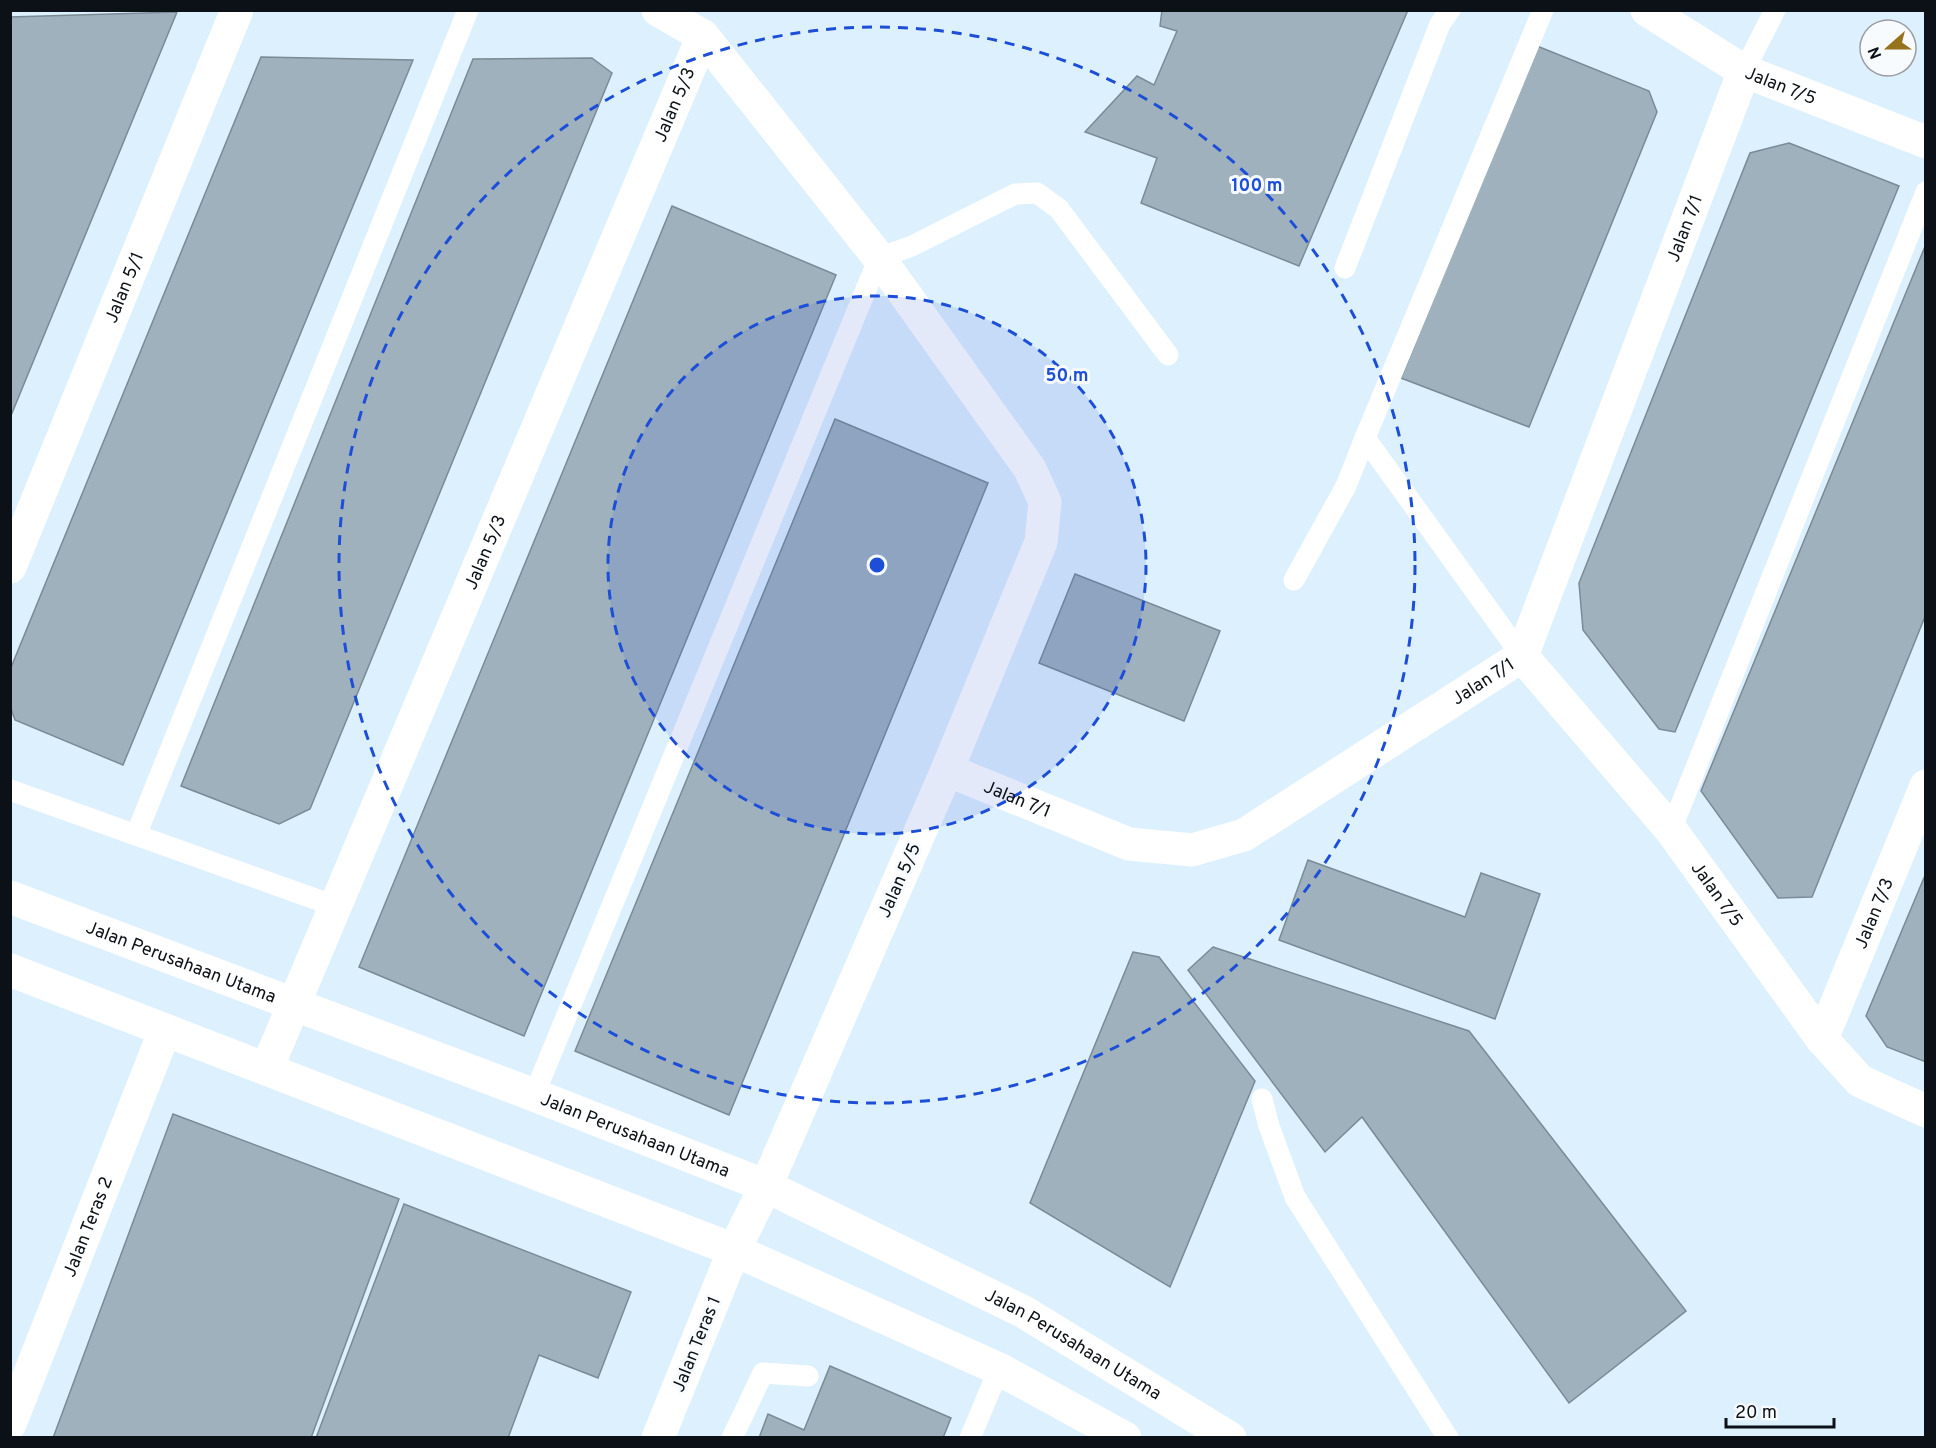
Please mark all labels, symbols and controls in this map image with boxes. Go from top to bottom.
north arrow [1858,18,1918,78]
text: N [1864,44,1887,62]
street label: Jalan 7/5 [1741,62,1819,111]
street label: Jalan 5/3 [650,64,701,146]
text: 100 m [1231,175,1283,198]
street label: Jalan 7/1 [1662,192,1709,266]
street label: Jalan 5/1 [101,249,150,327]
text: 50 m [1045,365,1089,388]
street label: Jalan 5/3 [460,512,512,594]
centre of rings [867,555,887,575]
street label: Jalan 7/1 [1448,654,1519,711]
street label: Jalan 7/1 [980,776,1054,824]
street label: Jalan 5/5 [874,840,927,921]
street label: Jalan 7/5 [1685,858,1747,932]
street label: Jalan 7/3 [1850,875,1900,953]
street label: Jalan Perusahaan Utama [82,917,279,1009]
street label: Jalan Perusahaan Utama [537,1089,733,1184]
street label: Jalan Teras 2 [59,1174,119,1281]
street label: Jalan Perusahaan Utama [980,1284,1165,1406]
street label: Jalan Teras 1 [668,1293,727,1396]
scale bar [1726,1391,1834,1429]
text: 20 m [1735,1402,1777,1425]

